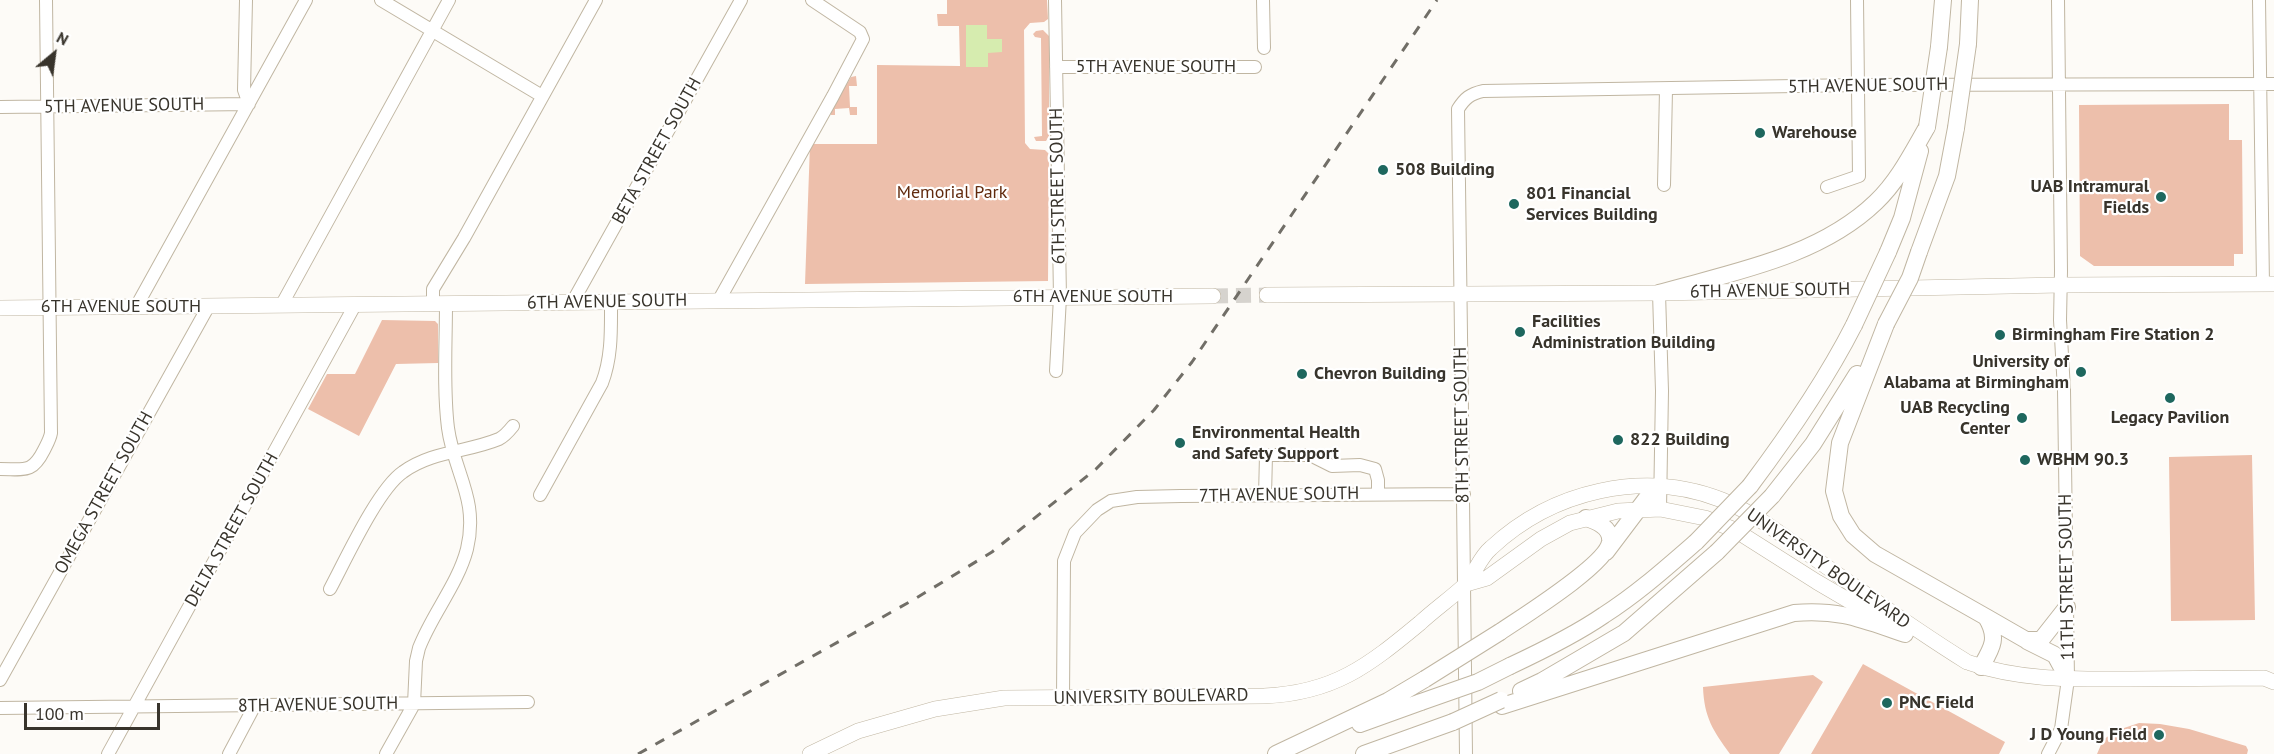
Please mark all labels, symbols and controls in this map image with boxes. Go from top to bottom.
north arrow [24,24,84,84]
text: N [53,27,72,50]
street label: 5TH AVENUE SOUTH [1076,56,1236,78]
street label: BETA STREET SOUTH [608,74,706,228]
street label: 5TH AVENUE SOUTH [1788,74,1948,98]
street label: 5TH AVENUE SOUTH [44,94,204,118]
street label: 6TH STREET SOUTH [1046,107,1070,265]
place label: Warehouse [1772,122,1857,144]
marker: Warehouse [1753,126,1767,140]
place label: 508 Building [1395,159,1495,181]
marker: 508 Building [1376,163,1390,177]
place label: UAB Intramural Fields [2030,176,2149,219]
park label: Memorial Park [897,182,1007,204]
place label: 801 Financial Services Building [1526,183,1658,226]
marker: UAB Intramural Fields [2154,190,2168,204]
marker: 801 Financial Services Building [1507,197,1521,211]
street label: 6TH AVENUE SOUTH [1690,279,1850,303]
street label: 6TH AVENUE SOUTH [1013,286,1173,308]
street label: 6TH AVENUE SOUTH [527,290,687,314]
street label: 6TH AVENUE SOUTH [41,296,201,318]
place label: Facilities Administration Building [1532,311,1715,354]
place label: Birmingham Fire Station 2 [2012,324,2214,346]
marker: Facilities Administration Building [1513,325,1527,339]
marker: Birmingham Fire Station 2 [1993,328,2007,342]
street label: 8TH STREET SOUTH [1450,346,1474,504]
place label: University of Alabama at Birmingham [1884,351,2069,394]
place label: Chevron Building [1314,363,1446,385]
marker: University of Alabama at Birmingham [2074,365,2088,379]
marker: Chevron Building [1295,367,1309,381]
marker: Legacy Pavilion [2163,391,2177,405]
place label: UAB Recycling Center [1900,397,2010,440]
place label: Legacy Pavilion [2111,407,2229,429]
street label: OMEGA STREET SOUTH [50,408,158,578]
marker: UAB Recycling Center [2015,411,2029,425]
place label: Environmental Health and Safety Support [1192,422,1360,464]
place label: 822 Building [1630,429,1730,451]
marker: 822 Building [1611,433,1625,447]
marker: Environmental Health and Safety Support [1173,436,1187,450]
street label: DELTA STREET SOUTH [181,449,283,611]
place label: WBHM 90.3 [2037,449,2129,471]
marker: WBHM 90.3 [2018,453,2032,467]
street label: 7TH AVENUE SOUTH [1199,483,1359,507]
street label: 11TH STREET SOUTH [2055,494,2079,660]
street label: UNIVERSITY BOULEVARD [1742,504,1914,634]
street label: UNIVERSITY BOULEVARD [1053,684,1249,710]
scale bar [27,691,164,729]
place label: PNC Field [1899,692,1974,714]
street label: 8TH AVENUE SOUTH [238,693,398,717]
marker: PNC Field [1880,696,1894,710]
text: 100 m [35,702,84,725]
place label: J D Young Field [2030,724,2147,746]
marker: J D Young Field [2152,728,2166,742]

